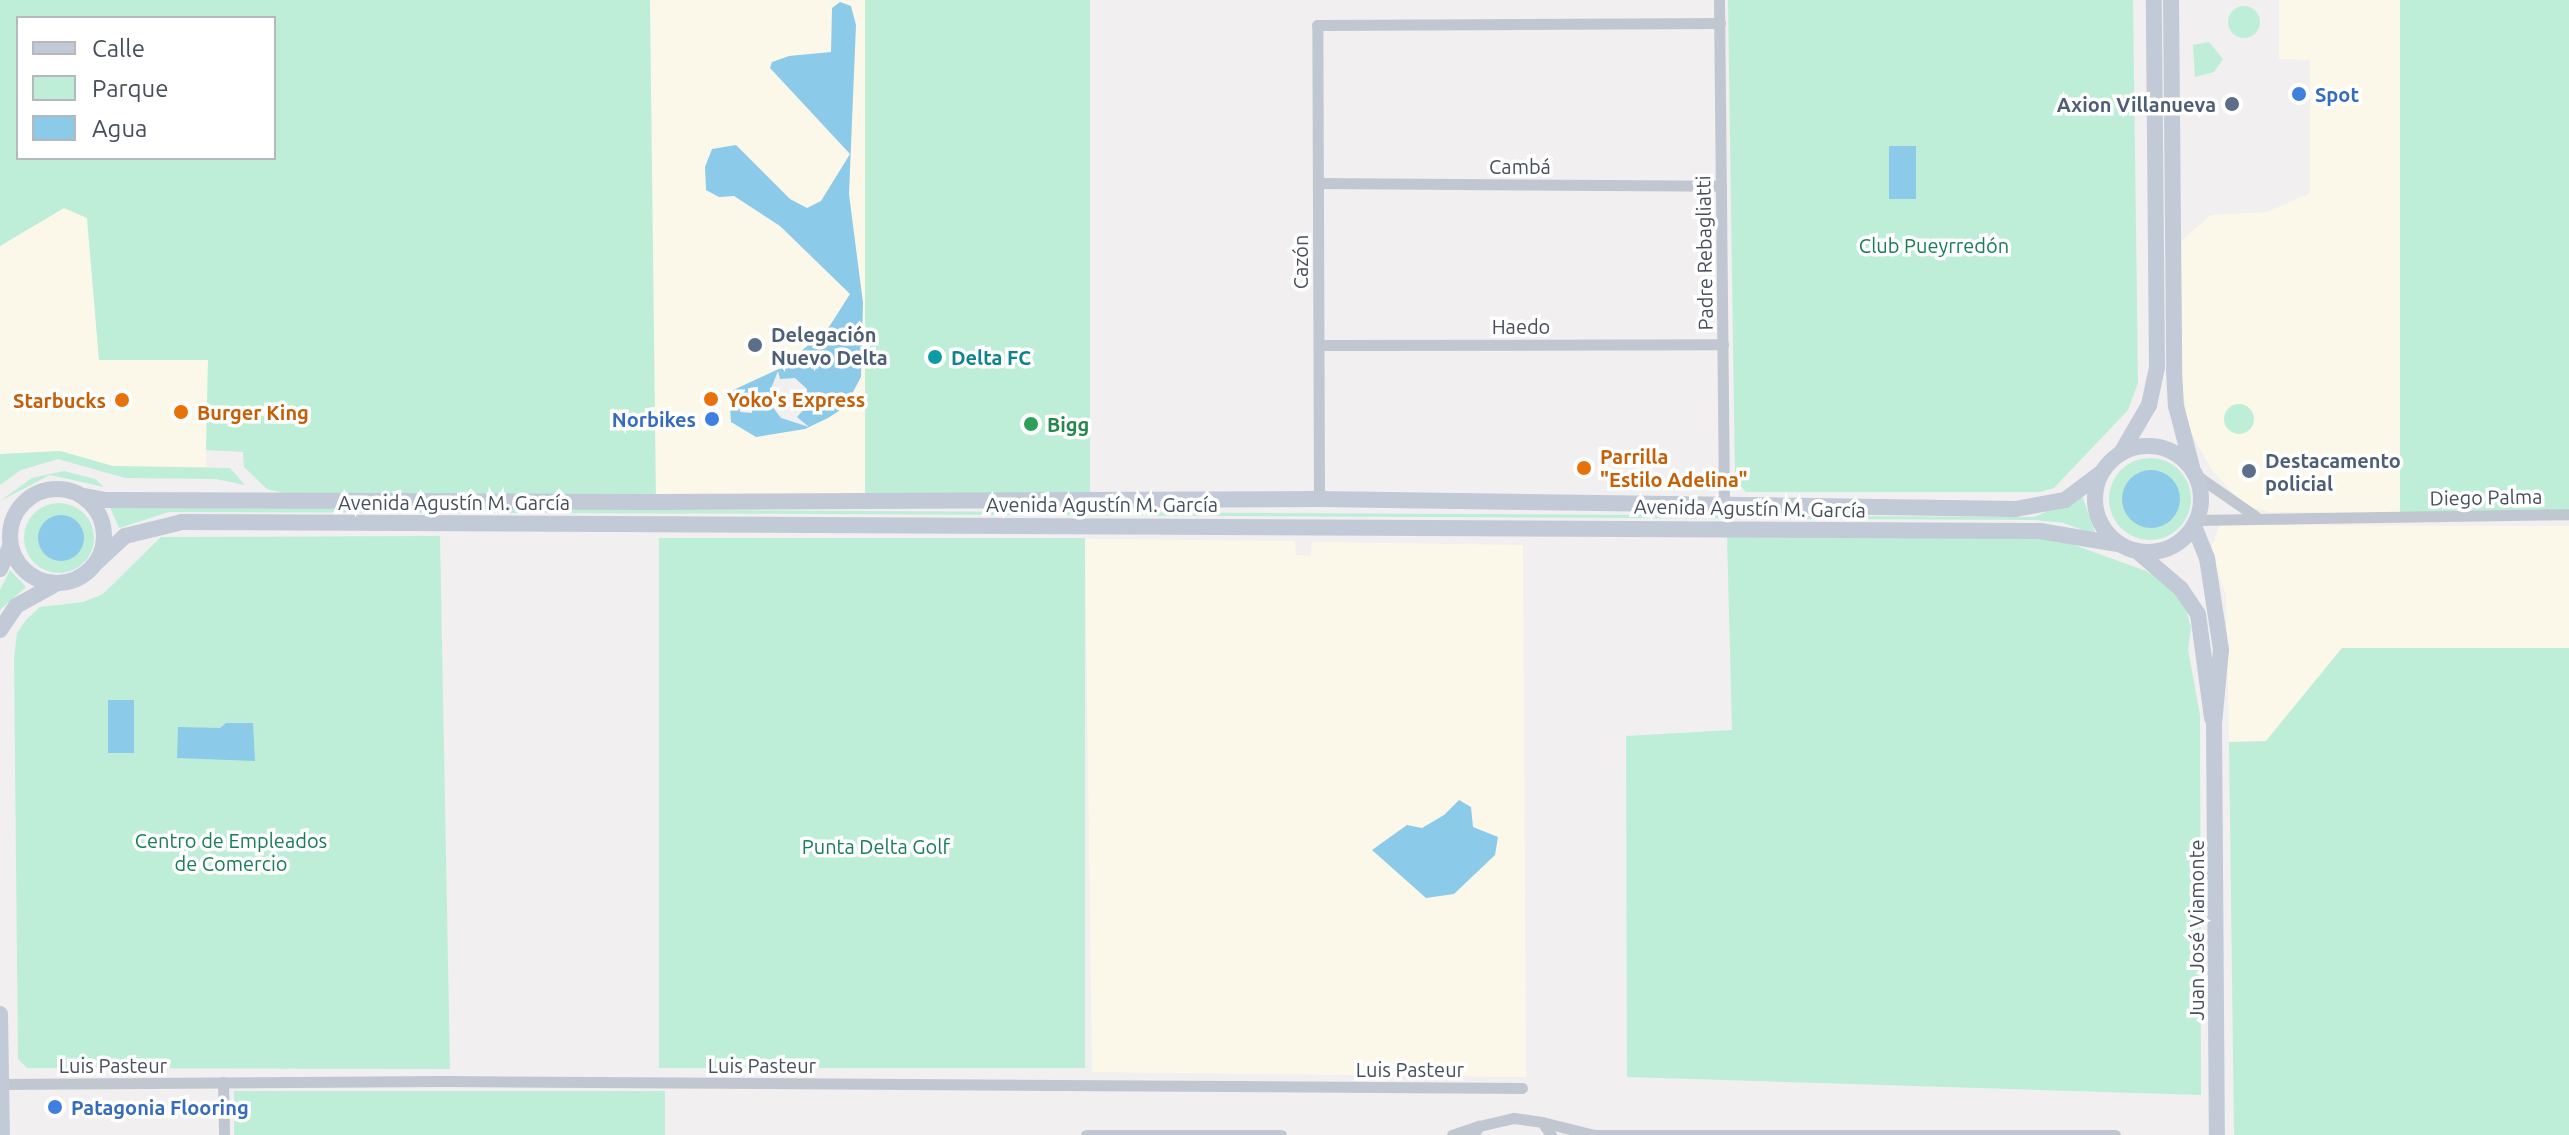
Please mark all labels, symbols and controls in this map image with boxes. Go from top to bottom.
legend [16,16,276,160]
text: Calle [92,35,145,62]
text: Parque [92,75,169,102]
place label: Spot [2315,82,2359,106]
marker: Spot [2290,85,2308,103]
place label: Axion Villanueva [2057,92,2216,116]
marker: Axion Villanueva [2223,95,2241,113]
text: Agua [92,115,147,142]
street label: Cambá [1489,154,1551,178]
street label: Padre Rebagliatti [1691,175,1717,331]
park label: Club Pueyrredón [1859,233,2009,257]
street label: Cazón [1288,235,1312,289]
street label: Haedo [1492,314,1550,338]
place label: Delegación Nuevo Delta [771,322,888,369]
marker: Delegación Nuevo Delta [746,336,764,354]
place label: Delta FC [951,345,1031,369]
marker: Delta FC [926,348,944,366]
place label: Yoko's Express [727,387,865,411]
place label: Starbucks [13,388,106,412]
marker: Yoko's Express [702,390,720,408]
marker: Starbucks [113,391,131,409]
place label: Burger King [197,400,309,424]
marker: Burger King [172,403,190,421]
place label: Norbikes [612,407,696,431]
marker: Norbikes [703,410,721,428]
place label: Bigg [1047,412,1089,436]
marker: Bigg [1022,415,1040,433]
place label: Parrilla "Estilo Adelina" [1600,444,1748,491]
place label: Destacamento policial [2265,448,2401,495]
marker: Parrilla "Estilo Adelina" [1575,459,1593,477]
marker: Destacamento policial [2240,462,2258,480]
street label: Diego Palma [2429,484,2543,510]
street label: Avenida Agustín M. García [338,490,570,514]
street label: Avenida Agustín M. García [986,492,1218,516]
street label: Avenida Agustín M. García [1634,494,1866,522]
park label: Centro de Empleados de Comercio [135,828,327,875]
park label: Punta Delta Golf [802,834,950,858]
street label: Juan José Viamonte [2184,839,2208,1021]
street label: Luis Pasteur [59,1053,167,1077]
street label: Luis Pasteur [708,1053,816,1077]
street label: Luis Pasteur [1356,1057,1464,1081]
place label: Patagonia Flooring [71,1095,249,1119]
marker: Patagonia Flooring [46,1098,64,1116]

